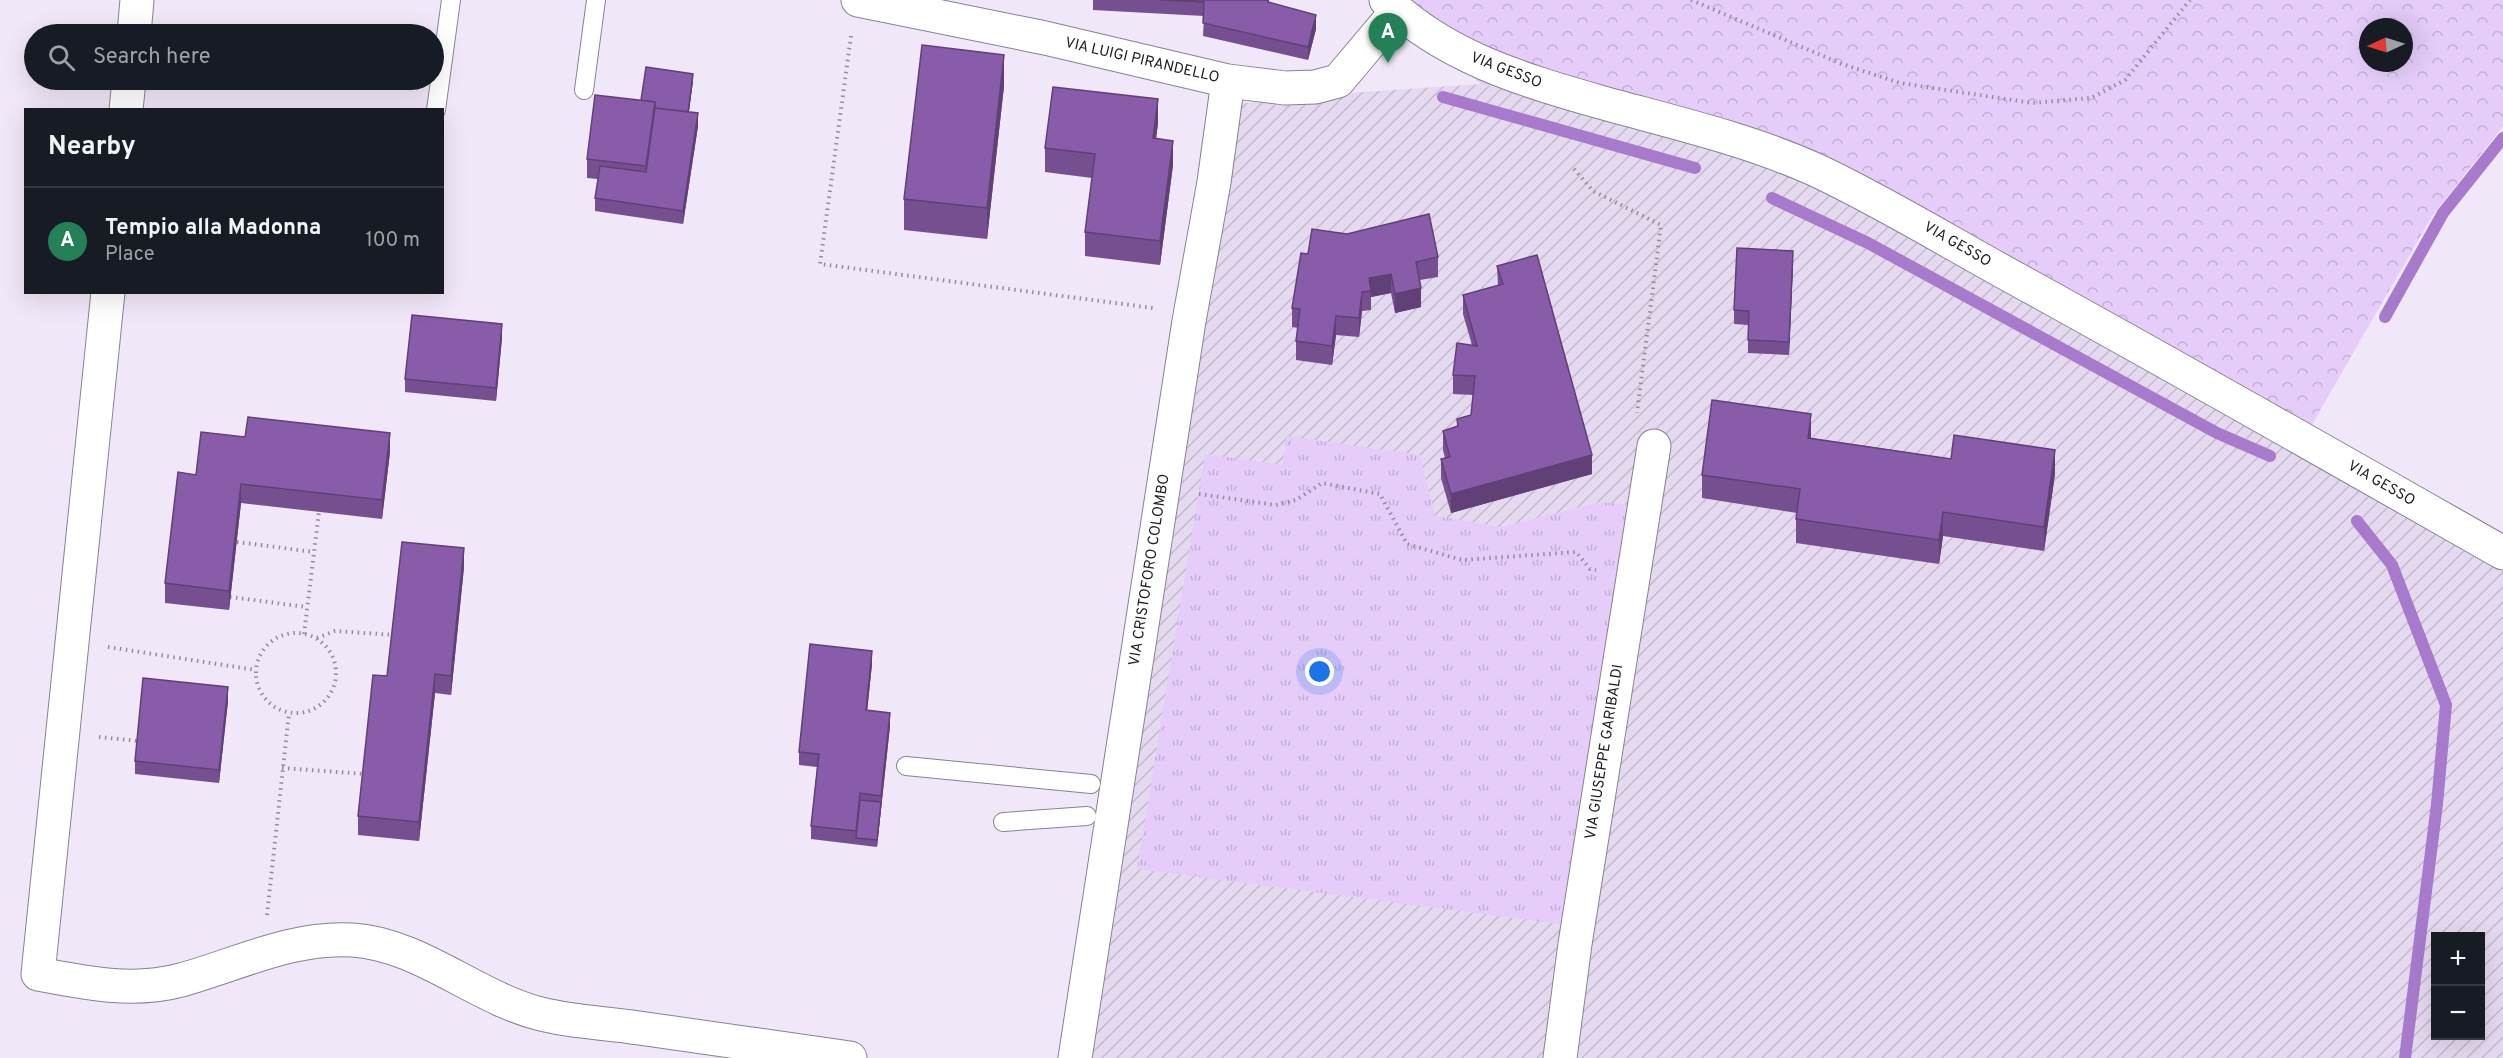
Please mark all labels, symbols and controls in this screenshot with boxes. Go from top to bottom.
pin: A [1368,14,1408,63]
north arrow [2359,18,2413,72]
search box [24,24,444,90]
street label: VIA LUIGI PIRANDELLO [1063,34,1221,88]
icon: search [45,41,78,74]
text: Search here [93,44,211,71]
street label: VIA GESSO [1468,49,1544,93]
text: Nearby [48,131,136,164]
text: Tempio alla Madonna [105,215,321,242]
street label: VIA GESSO [1920,218,1994,272]
text: A [60,228,75,254]
text: 100 m [365,228,420,254]
text: Place [105,242,155,268]
street label: VIA GESSO [2344,457,2418,511]
street label: VIA CRISTOFORO COLOMBO [1125,473,1175,667]
your location [1305,657,1334,686]
street label: VIA GIUSEPPE GARIBALDI [1582,663,1628,841]
map controls [2431,932,2485,1040]
button: + [2431,932,2485,986]
button: − [2431,986,2485,1040]

